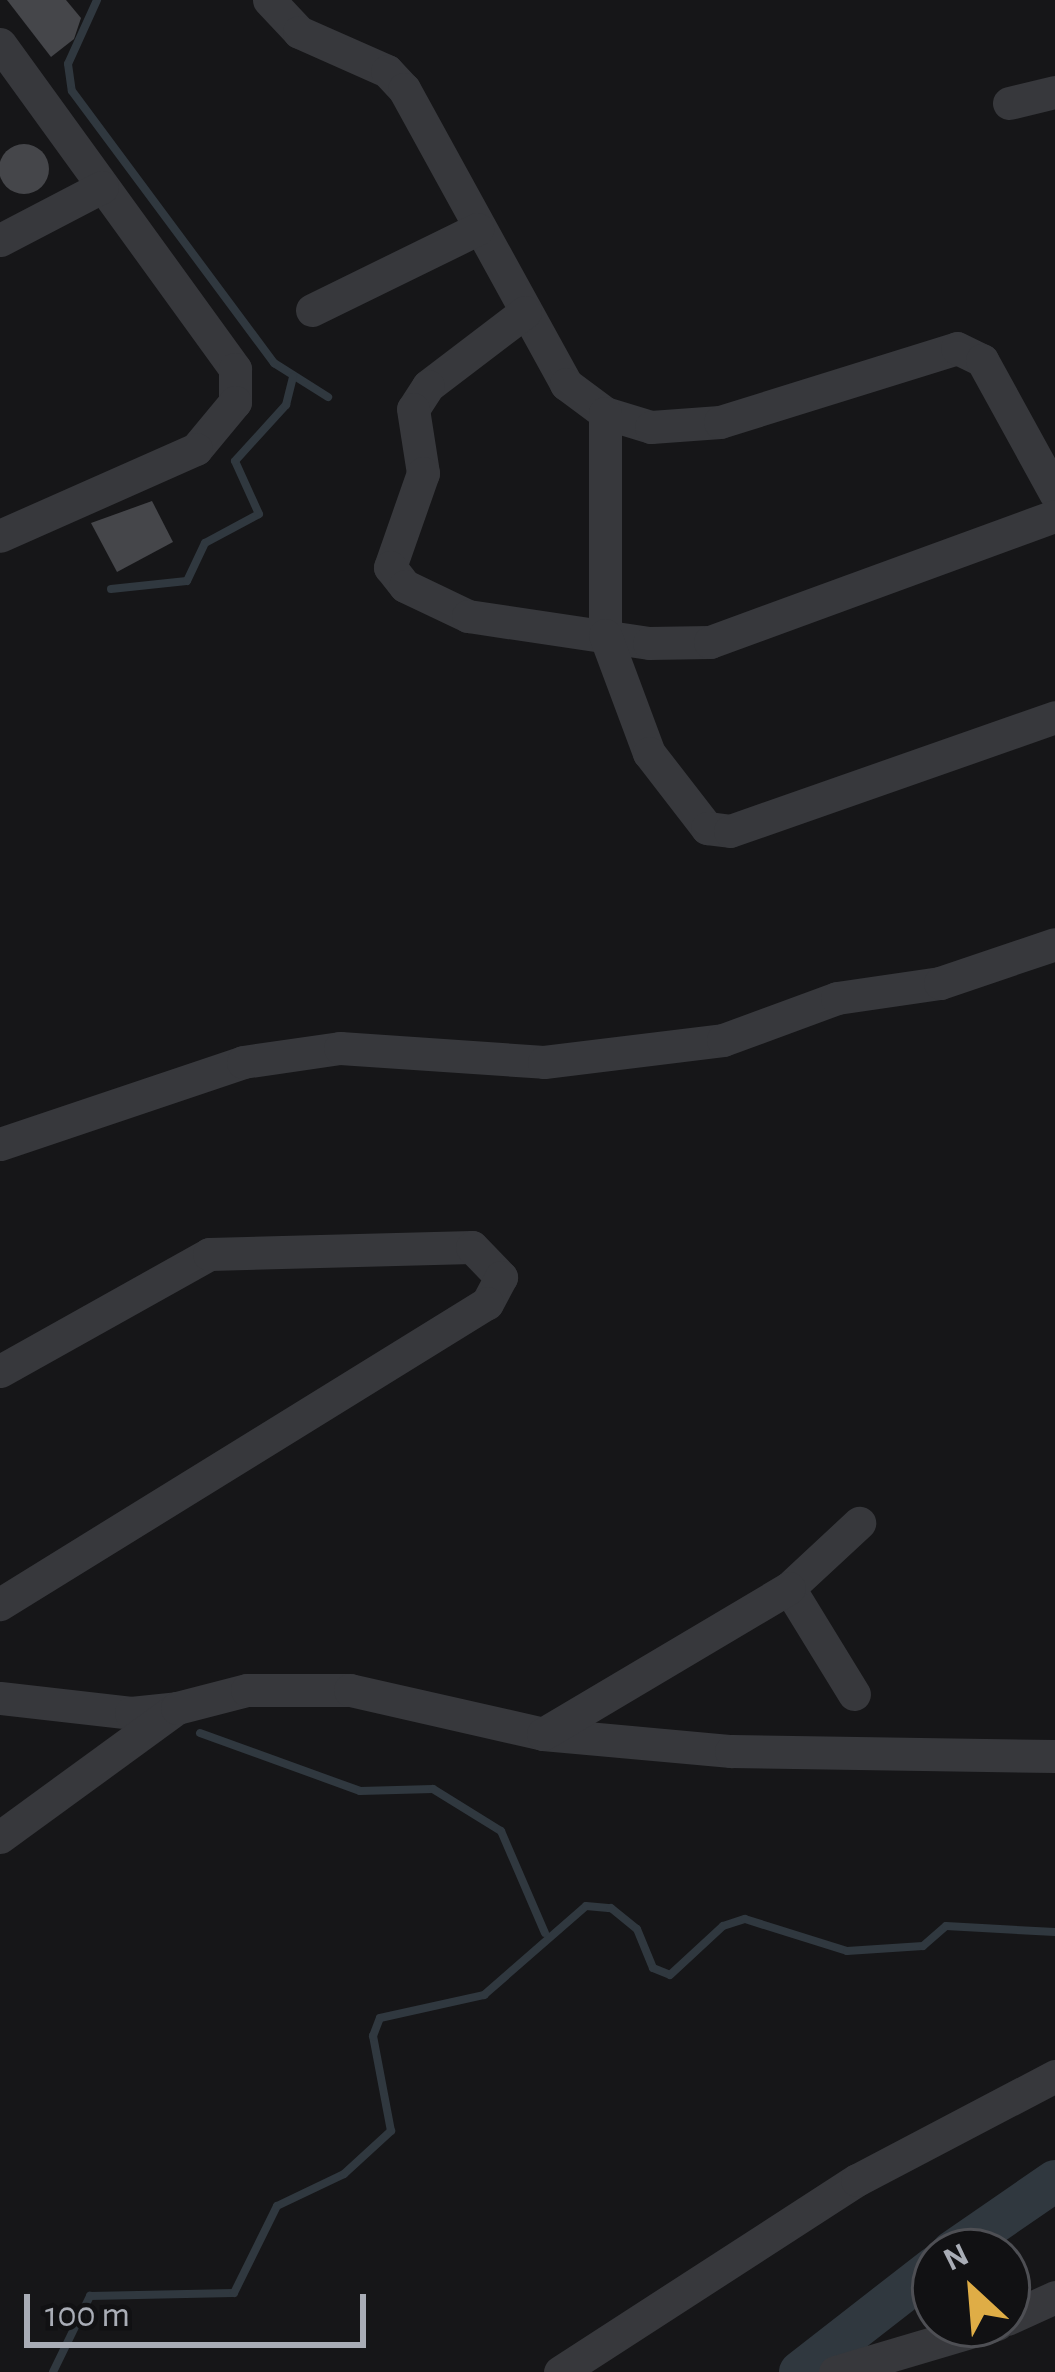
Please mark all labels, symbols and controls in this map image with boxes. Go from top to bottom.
north arrow [911,2228,1031,2348]
text: N [939,2238,974,2278]
scale bar [30,2270,372,2344]
text: 100 m [45,2297,130,2333]

